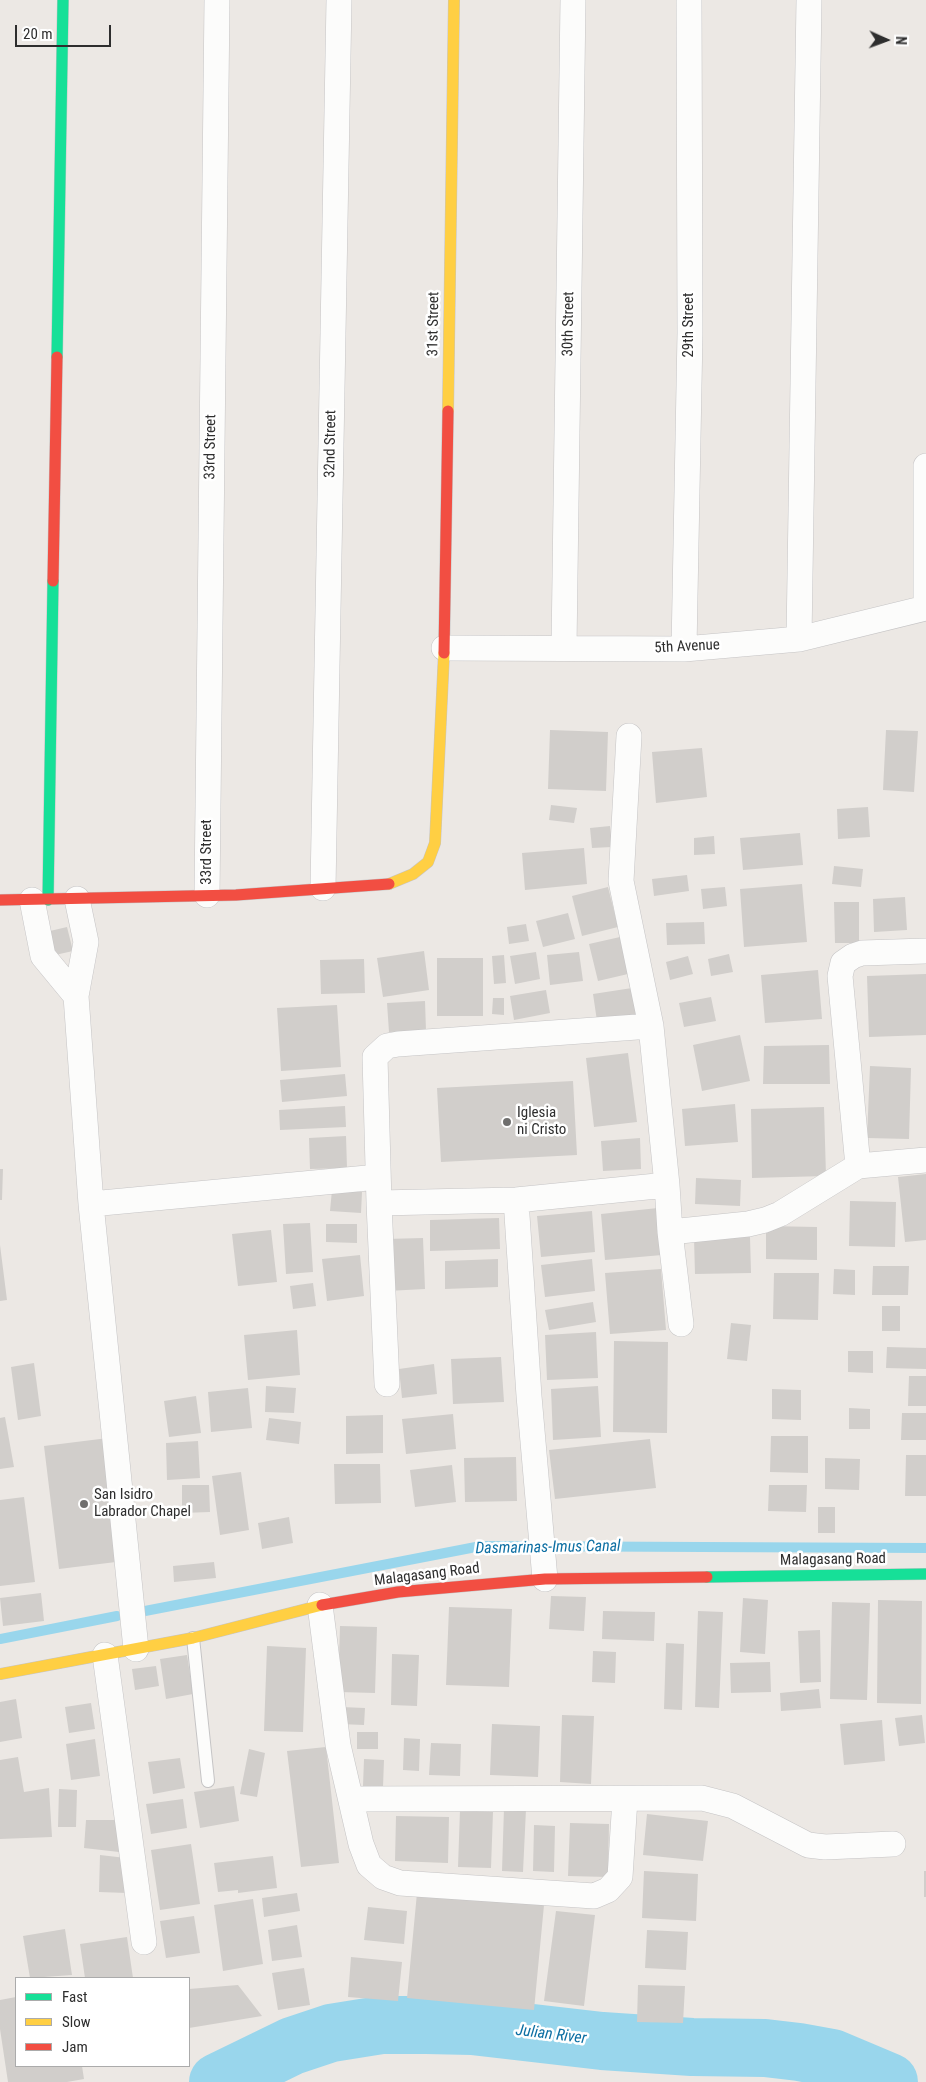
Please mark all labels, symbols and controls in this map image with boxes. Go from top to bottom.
scale bar [18,15,114,47]
north arrow [861,15,911,65]
text: 20 m [23,25,53,43]
text: N [893,36,909,45]
street label: 30th Street [559,291,579,357]
street label: 31st Street [424,292,444,356]
street label: 29th Street [680,292,698,358]
street label: 32nd Street [321,410,341,478]
street label: 33rd Street [201,414,221,480]
street label: 5th Avenue [654,636,720,658]
street label: 33rd Street [198,819,216,885]
place label: Iglesia ni Cristo [517,1104,566,1139]
marker: Iglesia ni Cristo [501,1116,513,1128]
place label: San Isidro Labrador Chapel [94,1486,191,1521]
marker: San Isidro Labrador Chapel [78,1498,90,1510]
water label: Dasmarinas-Imus Canal [475,1537,621,1559]
street label: Malagasang Road [780,1550,886,1570]
street label: Malagasang Road [373,1560,481,1590]
legend [15,1977,190,2067]
text: Fast [62,1988,87,2006]
text: Slow [62,2013,91,2031]
water label: Julian River [515,2021,587,2049]
text: Jam [62,2038,88,2056]

